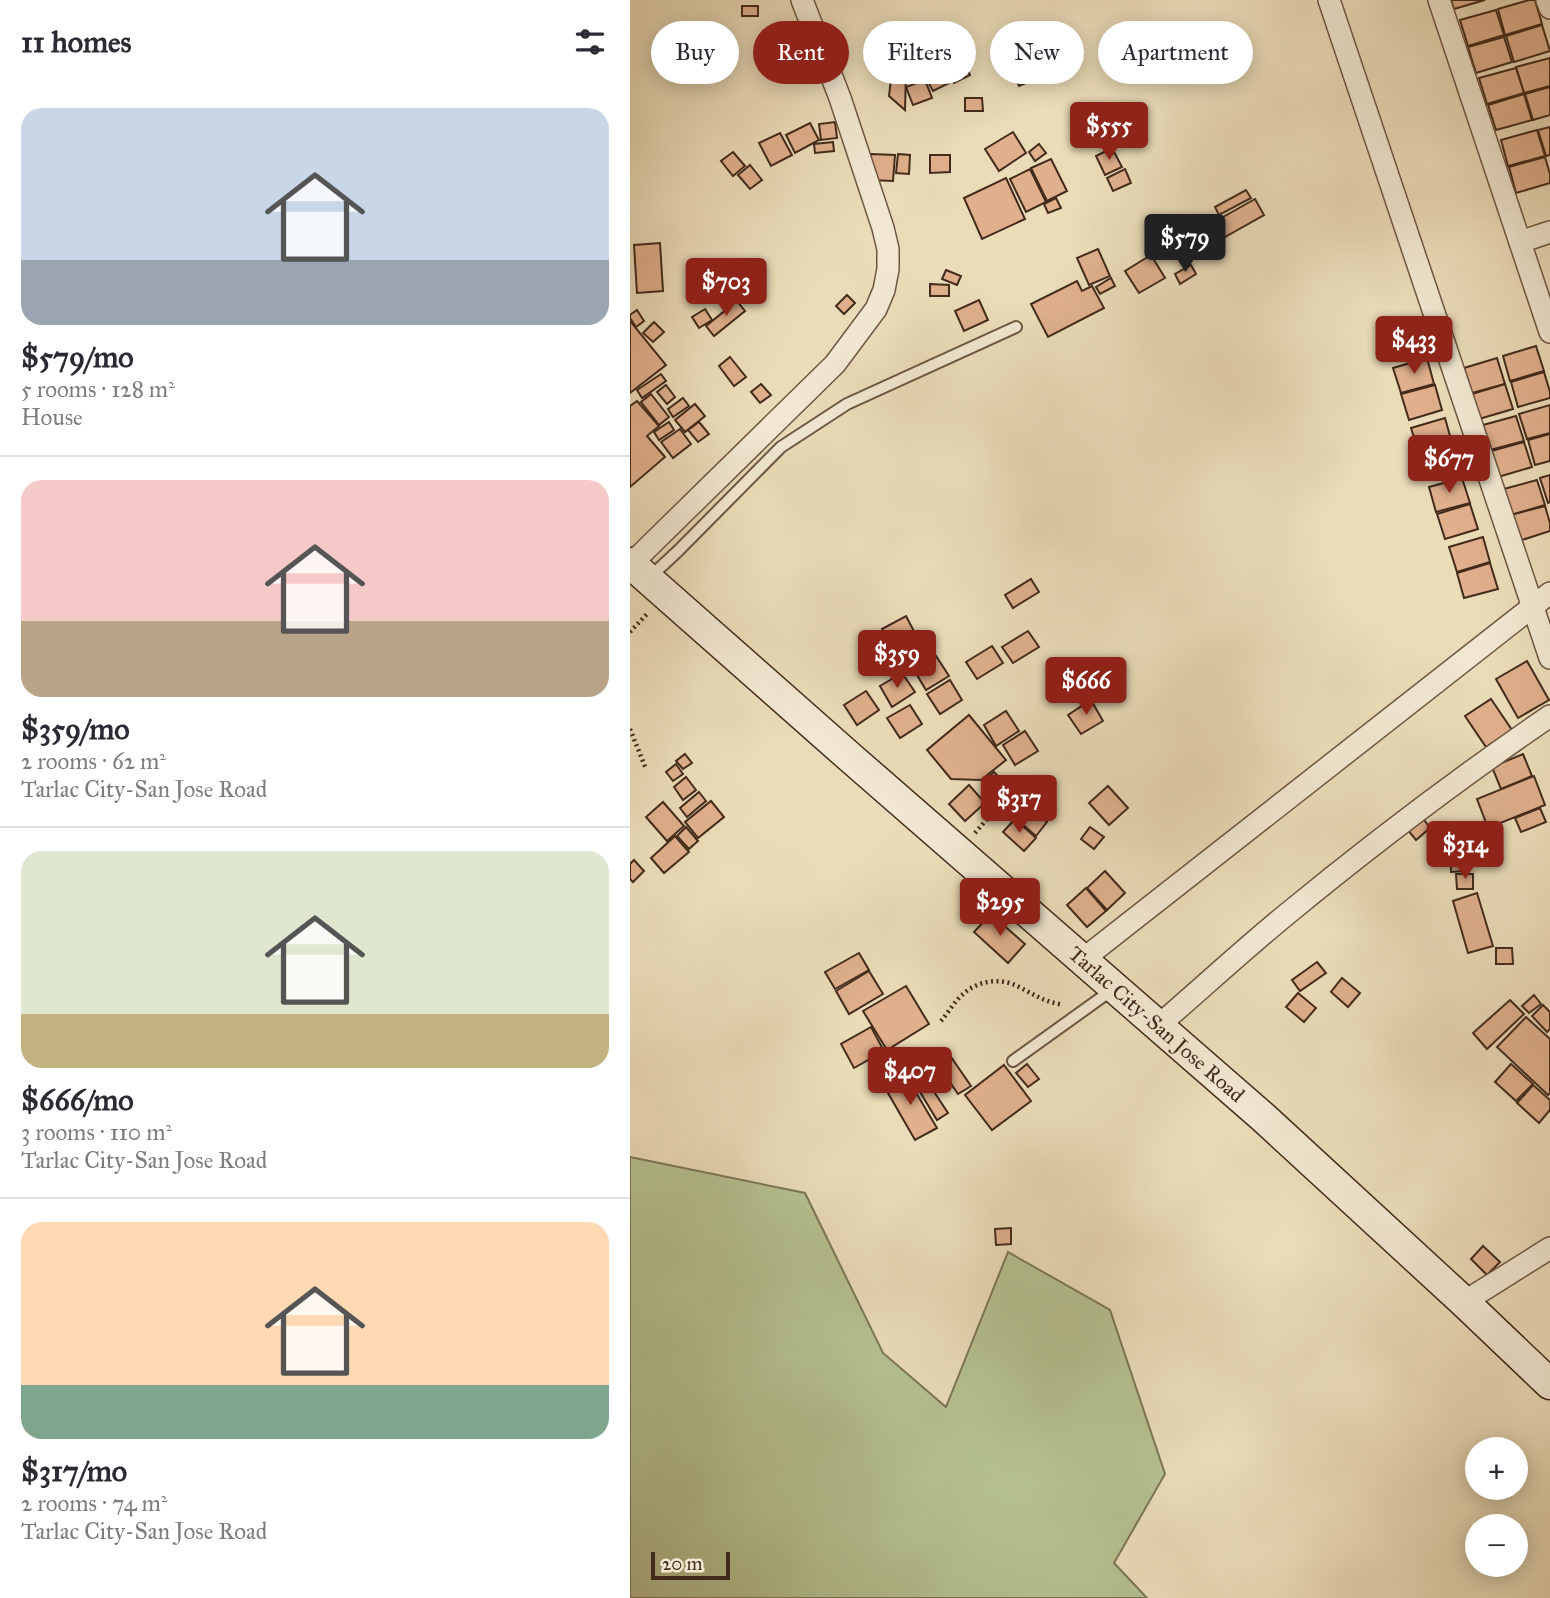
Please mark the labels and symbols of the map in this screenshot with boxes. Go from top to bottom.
pin: $555 [1068,102,1150,162]
pin: $579 [1144,215,1226,274]
pin: $703 [685,258,767,318]
pin: $433 [1373,316,1455,376]
pin: $677 [1408,435,1490,495]
pin: $359 [856,630,938,690]
pin: $666 [1045,658,1127,717]
pin: $317 [978,776,1060,835]
pin: $314 [1424,822,1506,881]
pin: $295 [959,878,1041,938]
street label: Tarlac City-San Jose Road [1063,941,1250,1108]
pin: $407 [869,1048,951,1107]
scale bar [651,1549,730,1581]

